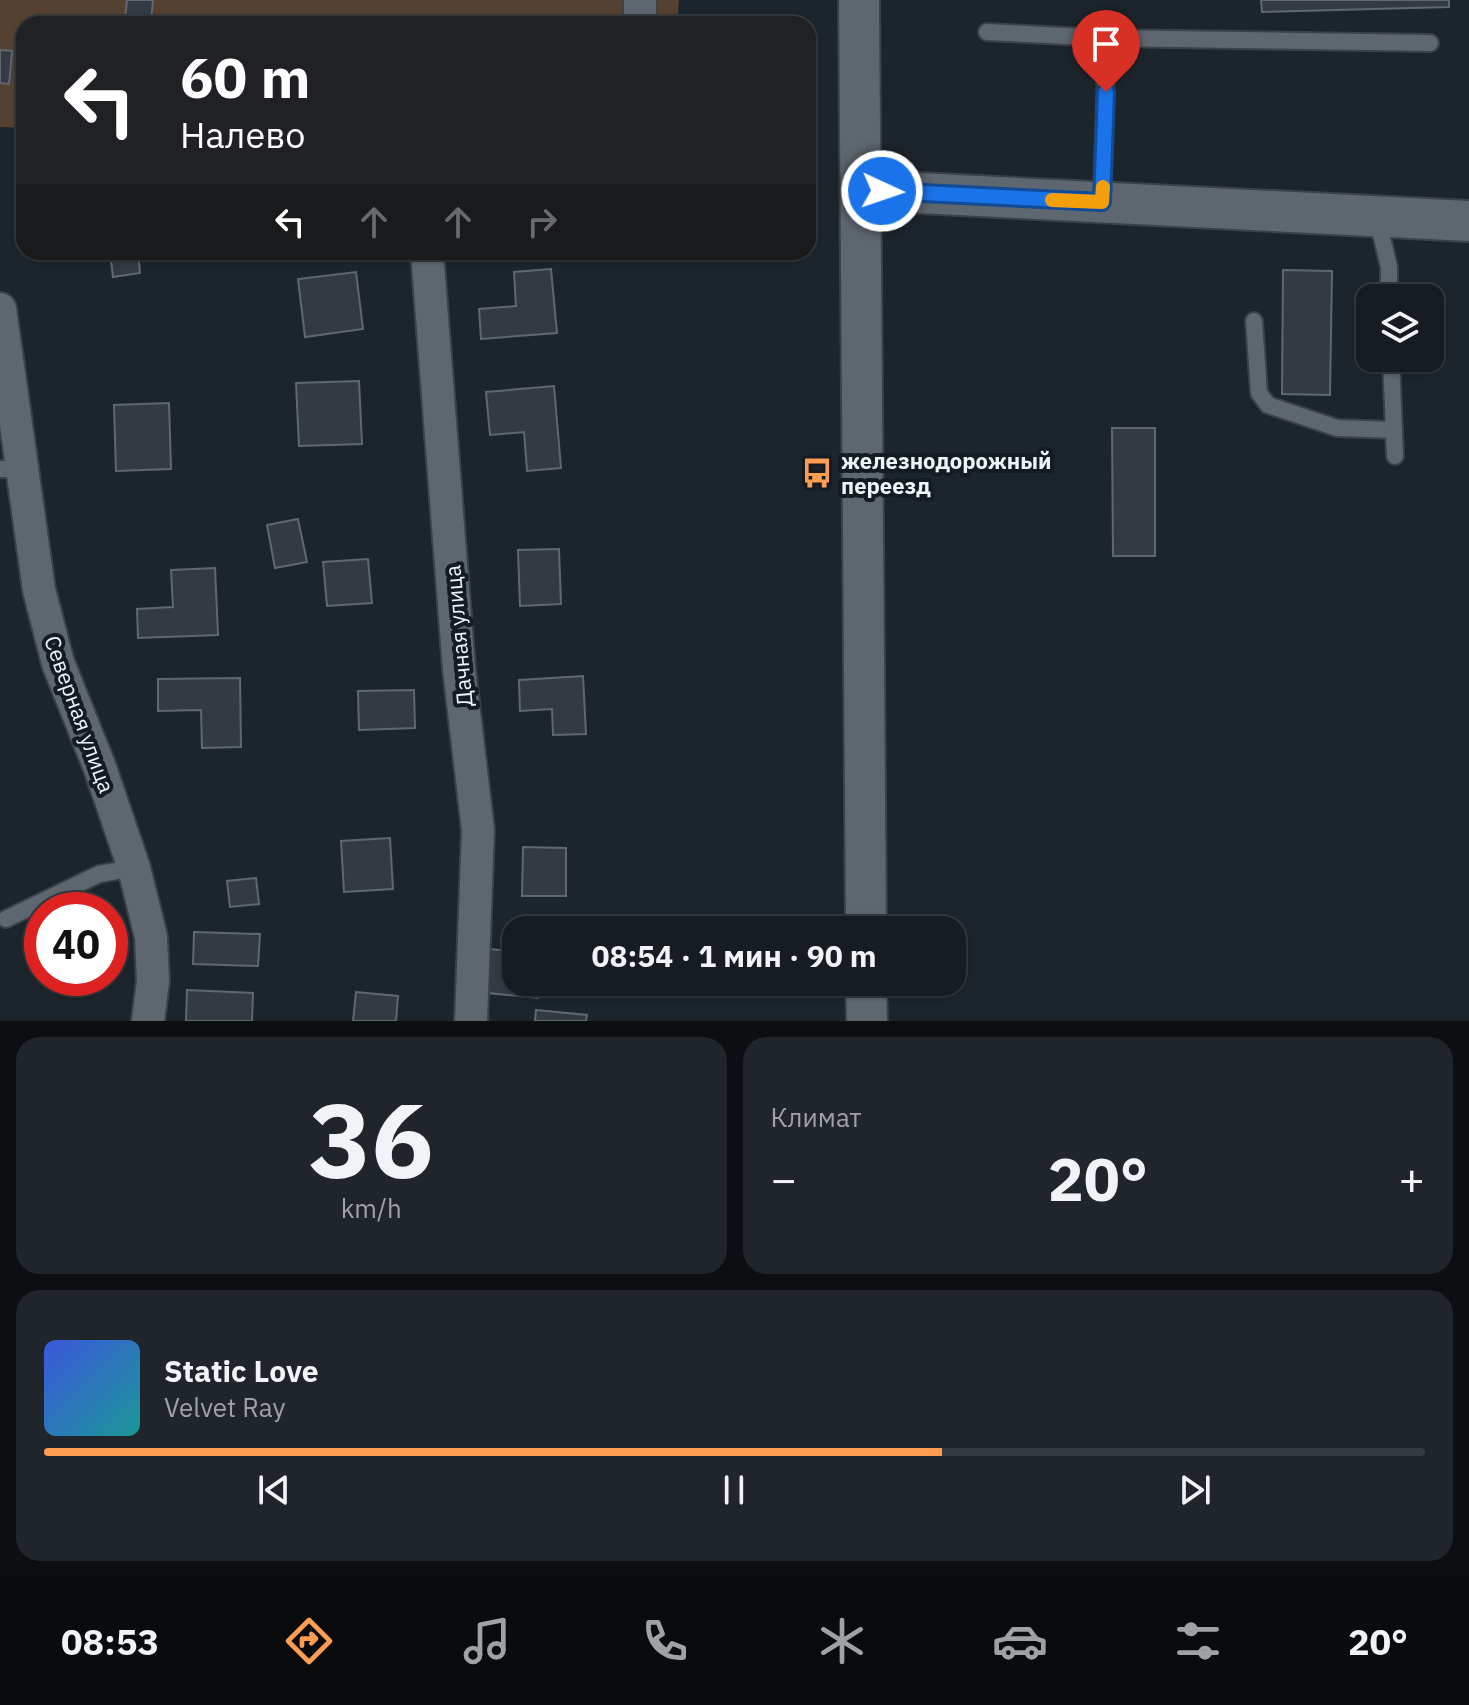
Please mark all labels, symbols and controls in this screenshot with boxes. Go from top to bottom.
pin [1072,10,1140,92]
icon: arrive [1084,22,1128,66]
text: 60 m [180,41,310,113]
icon: left [48,48,152,152]
text: Налево [180,111,305,158]
position arrow [840,149,924,233]
icon: left [268,200,312,244]
icon: ahead [352,200,396,244]
icon: ahead [436,200,480,244]
icon: right [520,200,564,244]
map controls [1356,284,1444,372]
button: layers [1356,284,1444,372]
place label: железнодорожный переезд [841,446,1051,500]
bus stop icon: железнодорожный переезд [800,456,834,490]
street label: Дачная улица [437,564,479,708]
street label: Северная улица [38,631,122,797]
speed limit sign: 40 [24,892,128,996]
text: 08:54 · 1 мин · 90 m [591,936,877,975]
text: 36 [309,1071,434,1207]
text: Климат [771,1100,862,1134]
text: 20° [1048,1139,1148,1218]
text: − [771,1150,797,1207]
text: + [1399,1150,1425,1207]
text: km/h [341,1191,402,1225]
text: Static Love [164,1351,319,1390]
text: Velvet Ray [164,1390,285,1424]
icon: previous [252,1468,296,1512]
icon: pause [712,1468,756,1512]
icon: next [1173,1468,1217,1512]
icon: directions [281,1613,337,1669]
icon: music [459,1613,515,1669]
icon: phone [637,1613,693,1669]
icon: climate [814,1613,870,1669]
icon: car [992,1613,1048,1669]
icon: filters [1170,1613,1226,1669]
text: 08:53 [61,1618,159,1665]
text: 20° [1348,1618,1408,1665]

